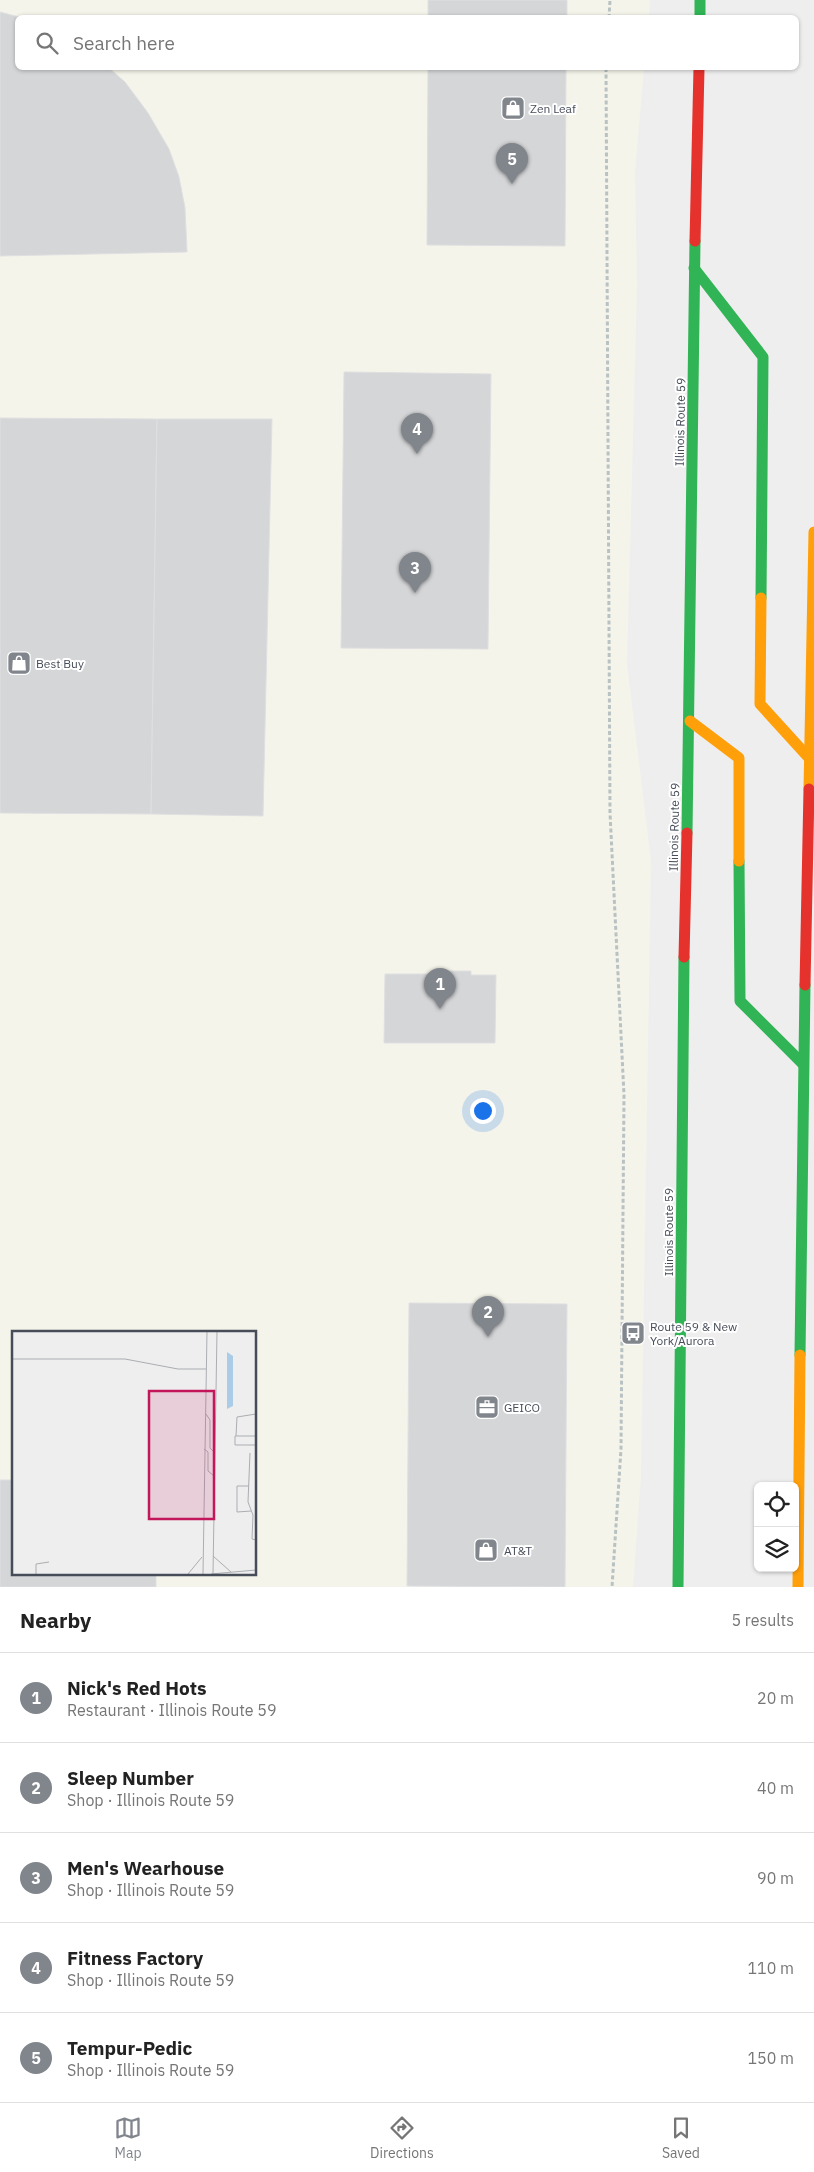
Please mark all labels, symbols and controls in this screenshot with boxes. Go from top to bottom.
search box [15,15,799,70]
icon: search [33,29,61,57]
text: Search here [73,31,175,55]
shop icon: Zen Leaf [500,95,526,121]
place label: Zen Leaf [530,101,576,116]
pin: 5 [496,143,528,184]
street label: Illinois Route 59 [672,378,688,466]
pin: 4 [401,413,433,454]
pin: 3 [399,552,431,593]
shop icon: Best Buy [6,650,32,676]
place label: Best Buy [36,656,84,671]
street label: Illinois Route 59 [666,783,682,871]
pin: 1 [424,968,456,1009]
your location [470,1098,496,1124]
street label: Illinois Route 59 [661,1188,676,1276]
pin: 2 [472,1296,504,1337]
place label: Route 59 & New York/Aurora [650,1319,737,1348]
bus stop icon: Route 59 & New York/Aurora [620,1320,646,1346]
inset map [12,1331,256,1574]
office icon: GEICO [474,1394,500,1420]
place label: GEICO [504,1400,540,1415]
map controls [754,1482,799,1572]
button: locate [754,1482,799,1527]
button: layers [754,1527,799,1572]
shop icon: AT&T [473,1537,499,1563]
place label: AT&T [504,1543,532,1558]
text: Nearby [20,1606,91,1634]
text: 5 results [731,1610,794,1630]
text: Nick's Red Hots [67,1676,207,1700]
text: 1 [31,1688,41,1708]
text: 20 m [757,1688,794,1708]
text: Restaurant · Illinois Route 59 [67,1700,277,1720]
text: Sleep Number [67,1766,194,1790]
text: 2 [31,1778,41,1798]
text: 40 m [757,1778,794,1798]
text: Shop · Illinois Route 59 [67,1790,234,1810]
text: Men's Wearhouse [67,1856,224,1880]
text: 3 [31,1868,41,1888]
text: 90 m [757,1868,794,1888]
text: Shop · Illinois Route 59 [67,1880,234,1900]
text: Fitness Factory [67,1946,203,1970]
text: 4 [31,1958,41,1978]
text: 110 m [747,1958,794,1978]
text: Shop · Illinois Route 59 [67,1970,234,1990]
text: Tempur-Pedic [67,2036,192,2060]
text: 5 [31,2048,41,2068]
text: 150 m [747,2048,794,2068]
text: Shop · Illinois Route 59 [67,2060,234,2080]
tab: Map [114,2114,142,2162]
tab: Directions [370,2114,434,2162]
tab: Saved [662,2114,700,2162]

